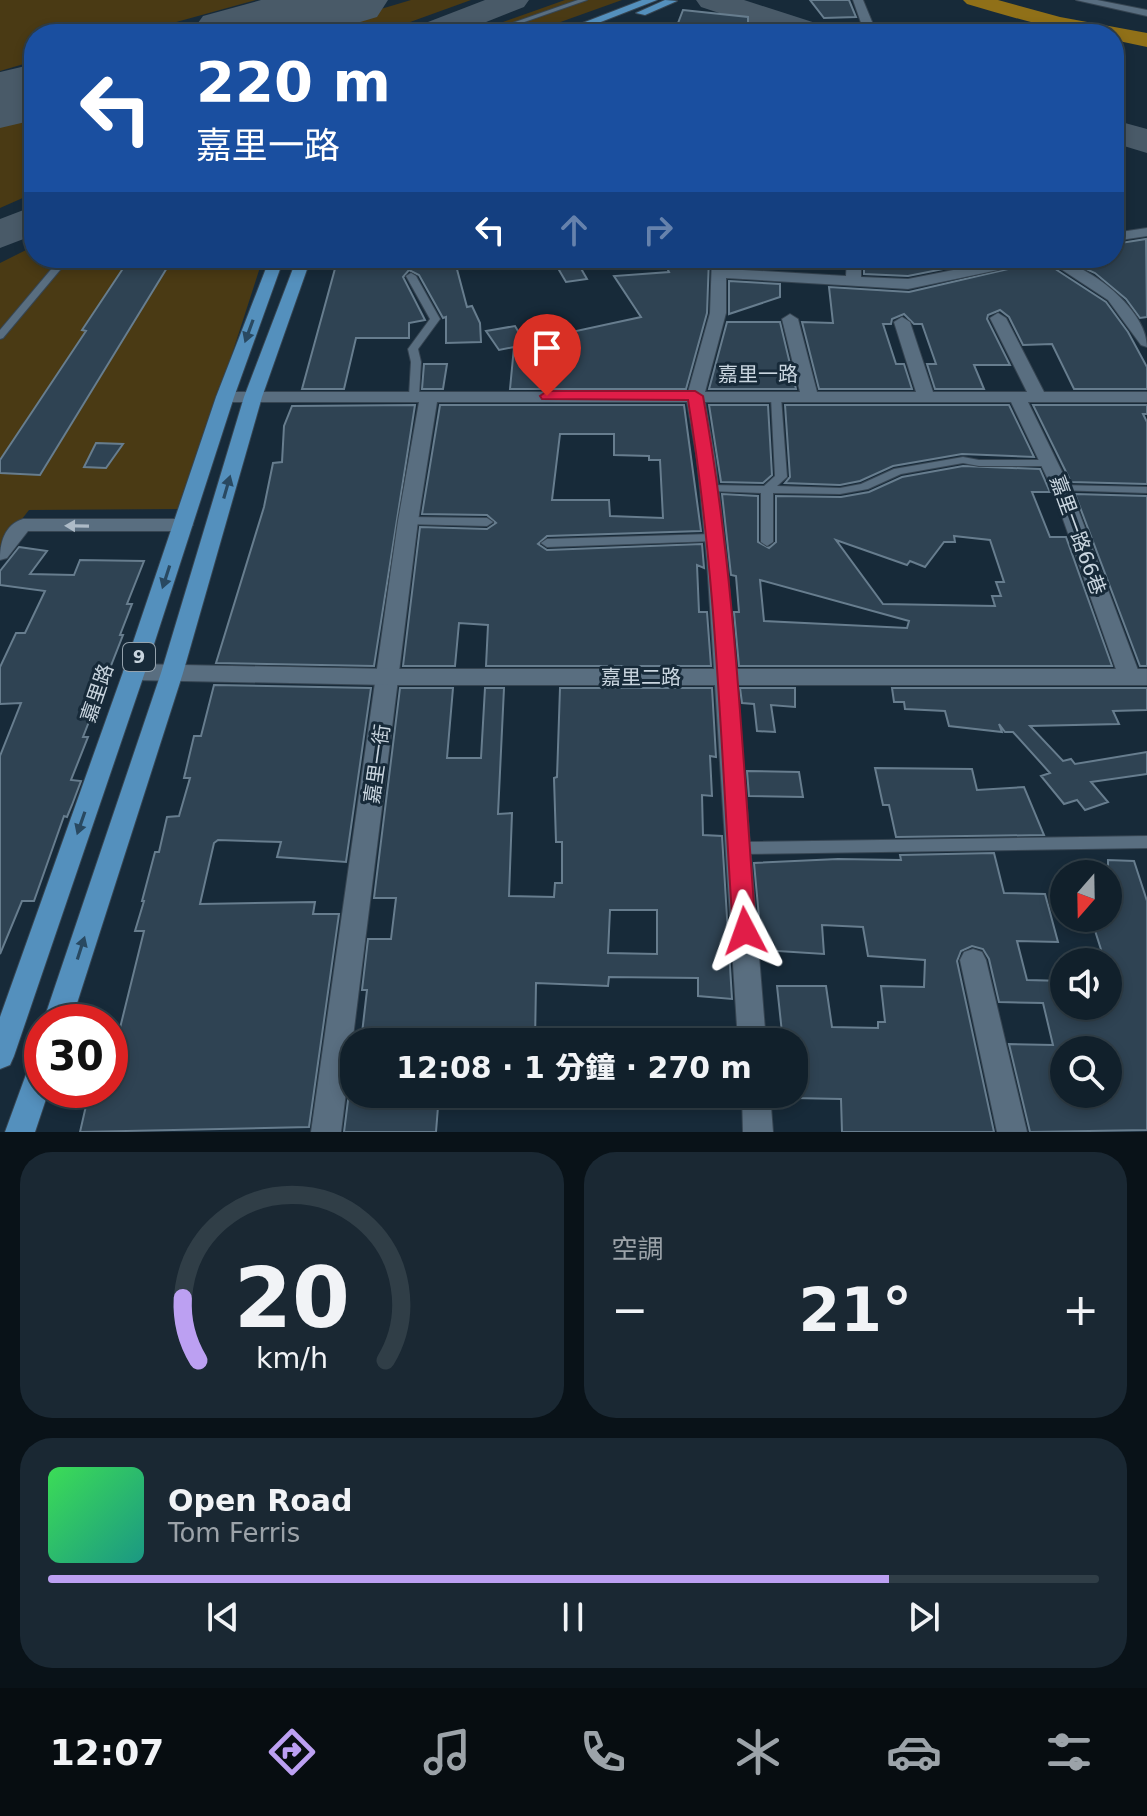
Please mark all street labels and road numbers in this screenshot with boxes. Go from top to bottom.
street label: 嘉里一路 [718,362,798,386]
street label: 嘉里一路66巷 [1045,472,1111,598]
road number: 9 [123,643,155,671]
street label: 嘉里路 [76,661,118,725]
street label: 嘉里二路 [601,665,681,689]
street label: 嘉里一街 [360,723,394,805]

